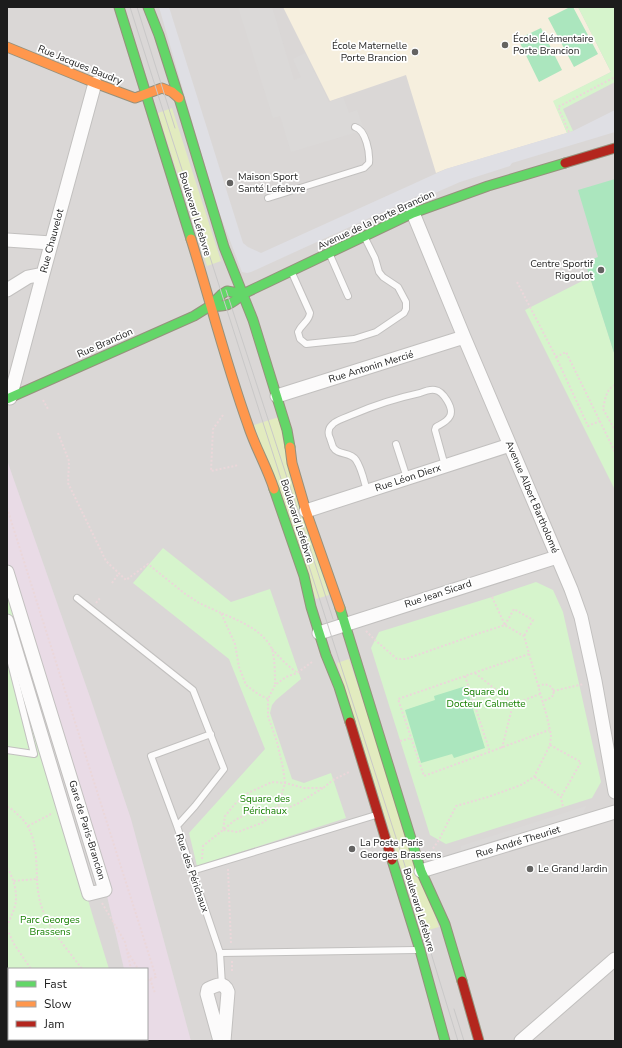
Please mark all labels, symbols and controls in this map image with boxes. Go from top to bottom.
place label: École Élémentaire Porte Brancion [513,32,593,58]
place label: École Maternelle Porte Brancion [332,39,407,65]
marker: École Élémentaire Porte Brancion [500,40,510,50]
street label: Rue Jacques Baudry [36,42,125,89]
marker: École Maternelle Porte Brancion [410,47,420,57]
street label: Boulevard Lefebvre [176,170,214,258]
place label: Maison Sport Santé Lefebvre [238,170,305,196]
marker: Maison Sport Santé Lefebvre [225,178,235,188]
street label: Avenue de la Porte Brancion [315,187,437,253]
street label: Rue Chauvelot [37,207,67,275]
place label: Centre Sportif Rigoulot [530,257,594,283]
marker: Centre Sportif Rigoulot [596,265,606,275]
street label: Rue Brancion [75,324,135,362]
street label: Rue Antonin Mercié [327,347,415,387]
street label: Avenue Albert Bartholomé [502,439,562,555]
street label: Rue Léon Dierx [373,461,444,495]
street label: Boulevard Lefebvre [277,477,317,565]
street label: Rue Jean Sicard [403,576,474,611]
park label: Square du Docteur Calmette [447,685,525,711]
street label: Gare de Paris-Brancion [65,778,109,882]
park label: Square des Périchaux [240,792,290,818]
street label: Rue André Theuriet [474,822,562,862]
street label: Rue des Périchaux [172,832,212,915]
place label: La Poste Paris Georges Brassens [360,836,441,862]
marker: La Poste Paris Georges Brassens [347,844,357,854]
place label: Le Grand Jardin [538,862,607,876]
marker: Le Grand Jardin [525,864,535,874]
street label: Boulevard Lefebvre [400,866,438,954]
park label: Parc Georges Brassens [20,913,80,939]
legend [8,968,148,1040]
text: Fast [44,976,67,992]
text: Slow [44,996,72,1012]
text: Jam [43,1016,65,1032]

